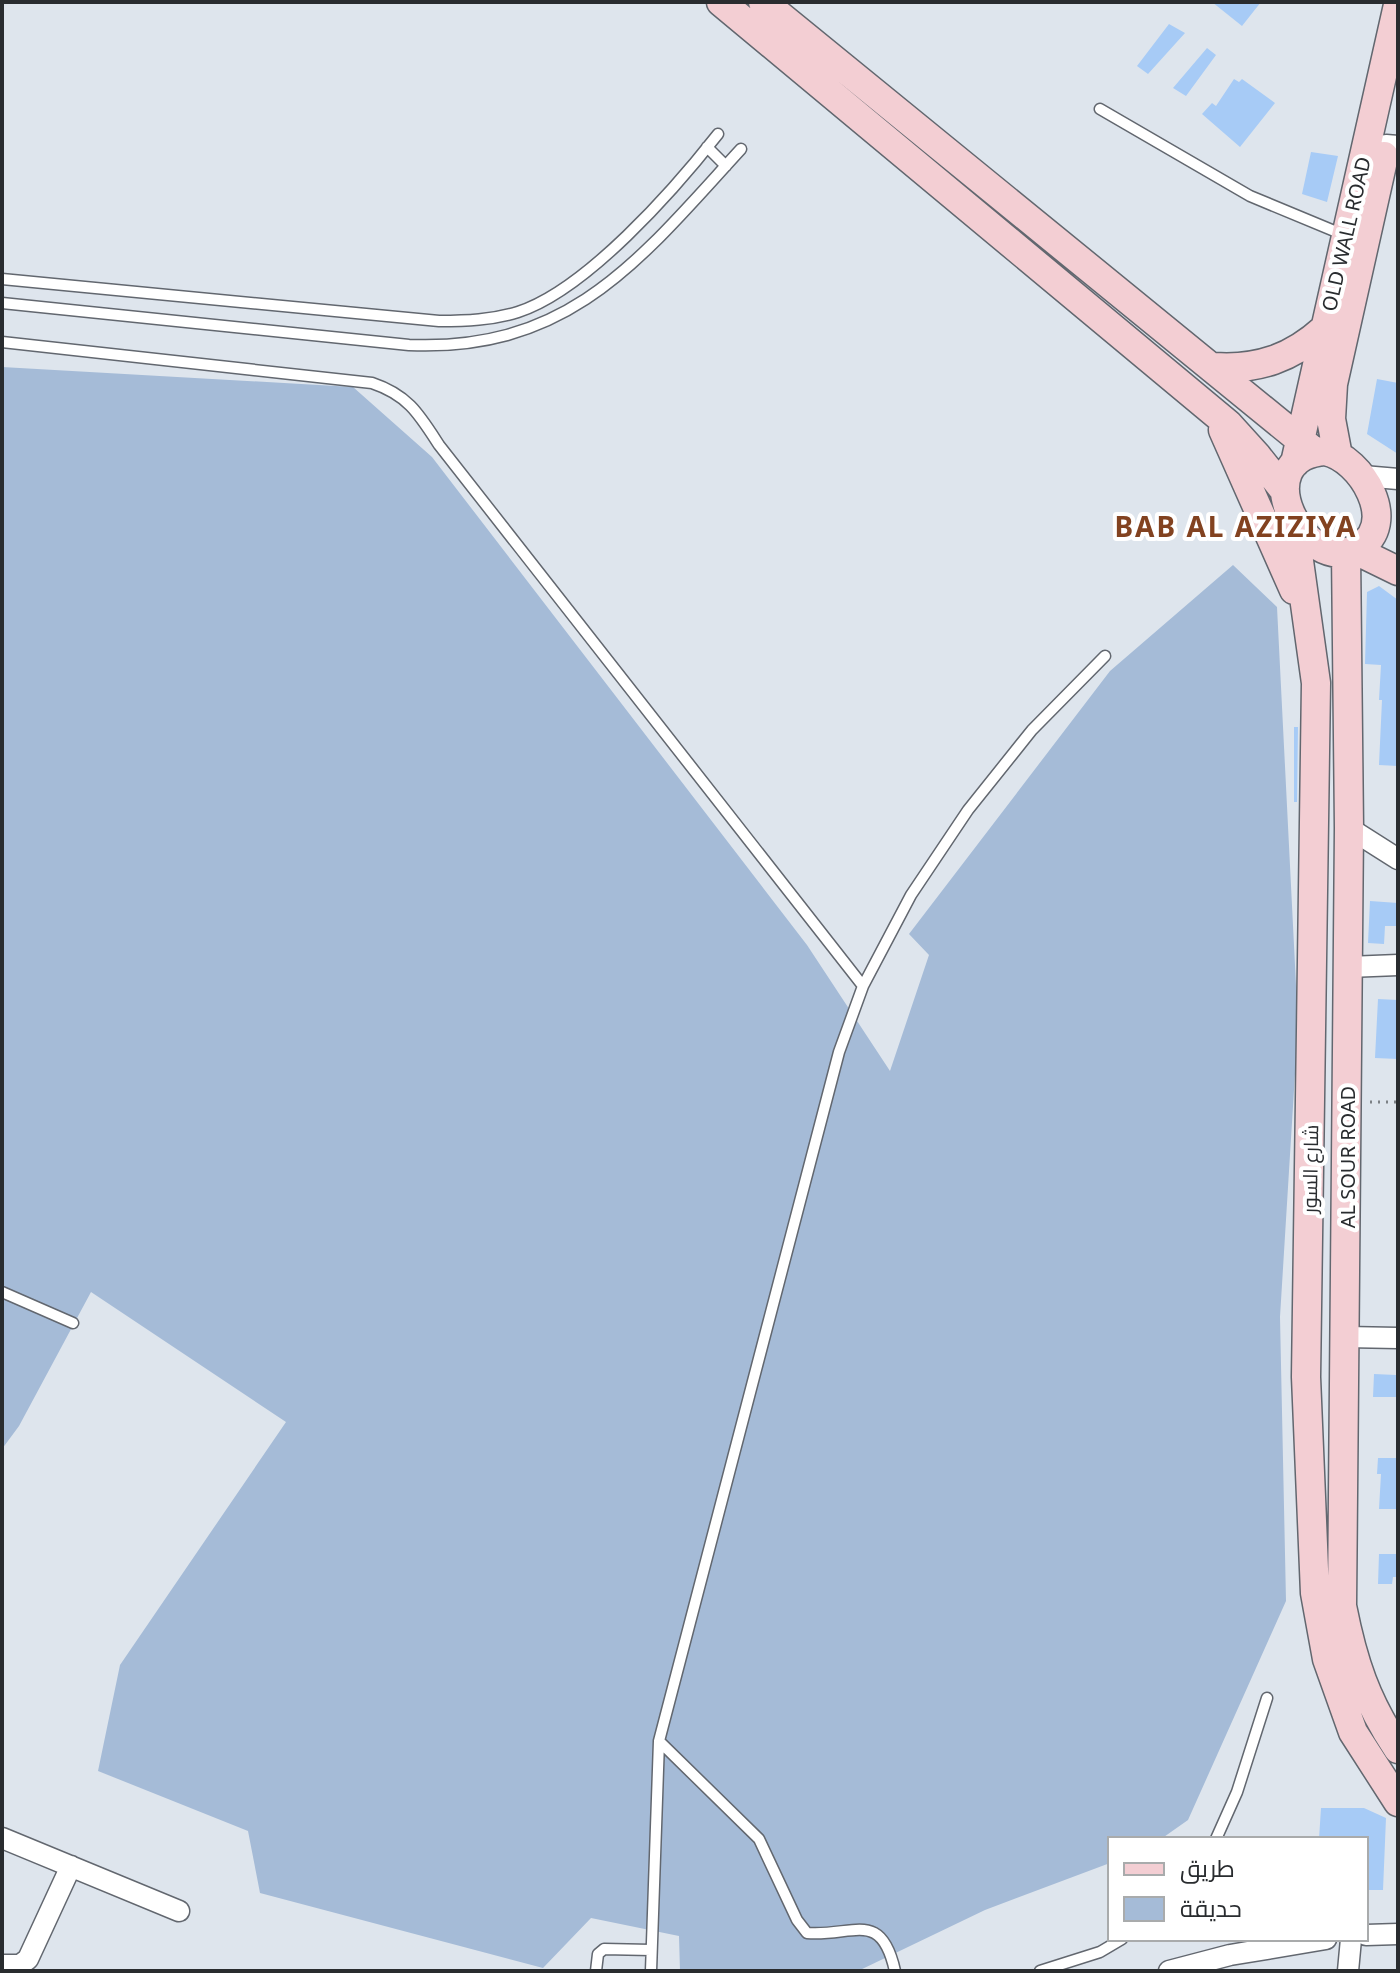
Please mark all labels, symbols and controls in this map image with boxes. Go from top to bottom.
street label: OLD WALL ROAD [1315,154,1377,314]
district label: BAB AL AZIZIYA [1114,507,1358,545]
street label: AL SOUR ROAD [1334,1086,1361,1228]
street label: شارع السور [1296,1124,1325,1215]
legend [1108,1837,1368,1941]
text: طريق [1180,1851,1235,1884]
text: حديقة [1180,1891,1242,1924]

